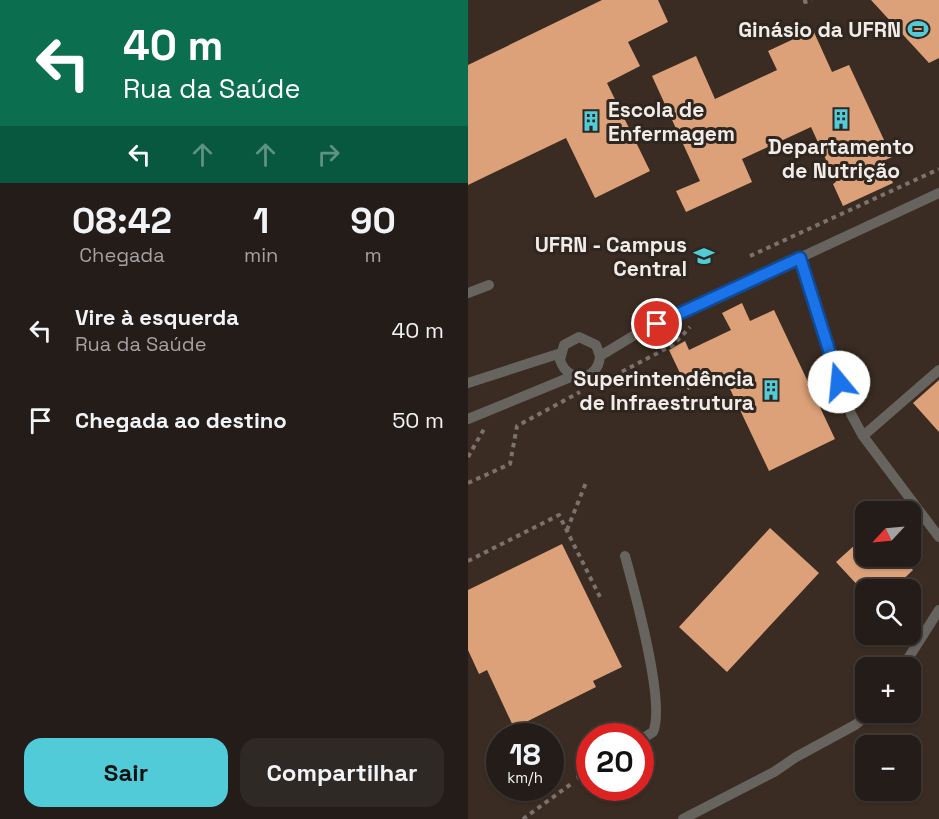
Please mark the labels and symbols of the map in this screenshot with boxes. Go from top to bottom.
place label: Ginásio da UFRN [738,16,901,43]
sports icon: Ginásio da UFRN [906,17,930,41]
place label: Escola de Enfermagem [608,96,735,147]
building icon: Departamento de Nutrição [829,107,853,131]
building icon: Escola de Enfermagem [579,109,603,133]
place label: Departamento de Nutrição [768,133,914,184]
place label: UFRN - Campus Central [535,231,687,282]
school or university icon: UFRN - Campus Central [692,244,716,268]
pin [631,298,682,349]
position arrow [807,350,871,414]
place label: Superintendência de Infraestrutura [574,365,754,416]
building icon: Superintendência de Infraestrutura [759,378,783,402]
north arrow [855,501,921,567]
speed limit sign: 20 [576,723,654,801]

